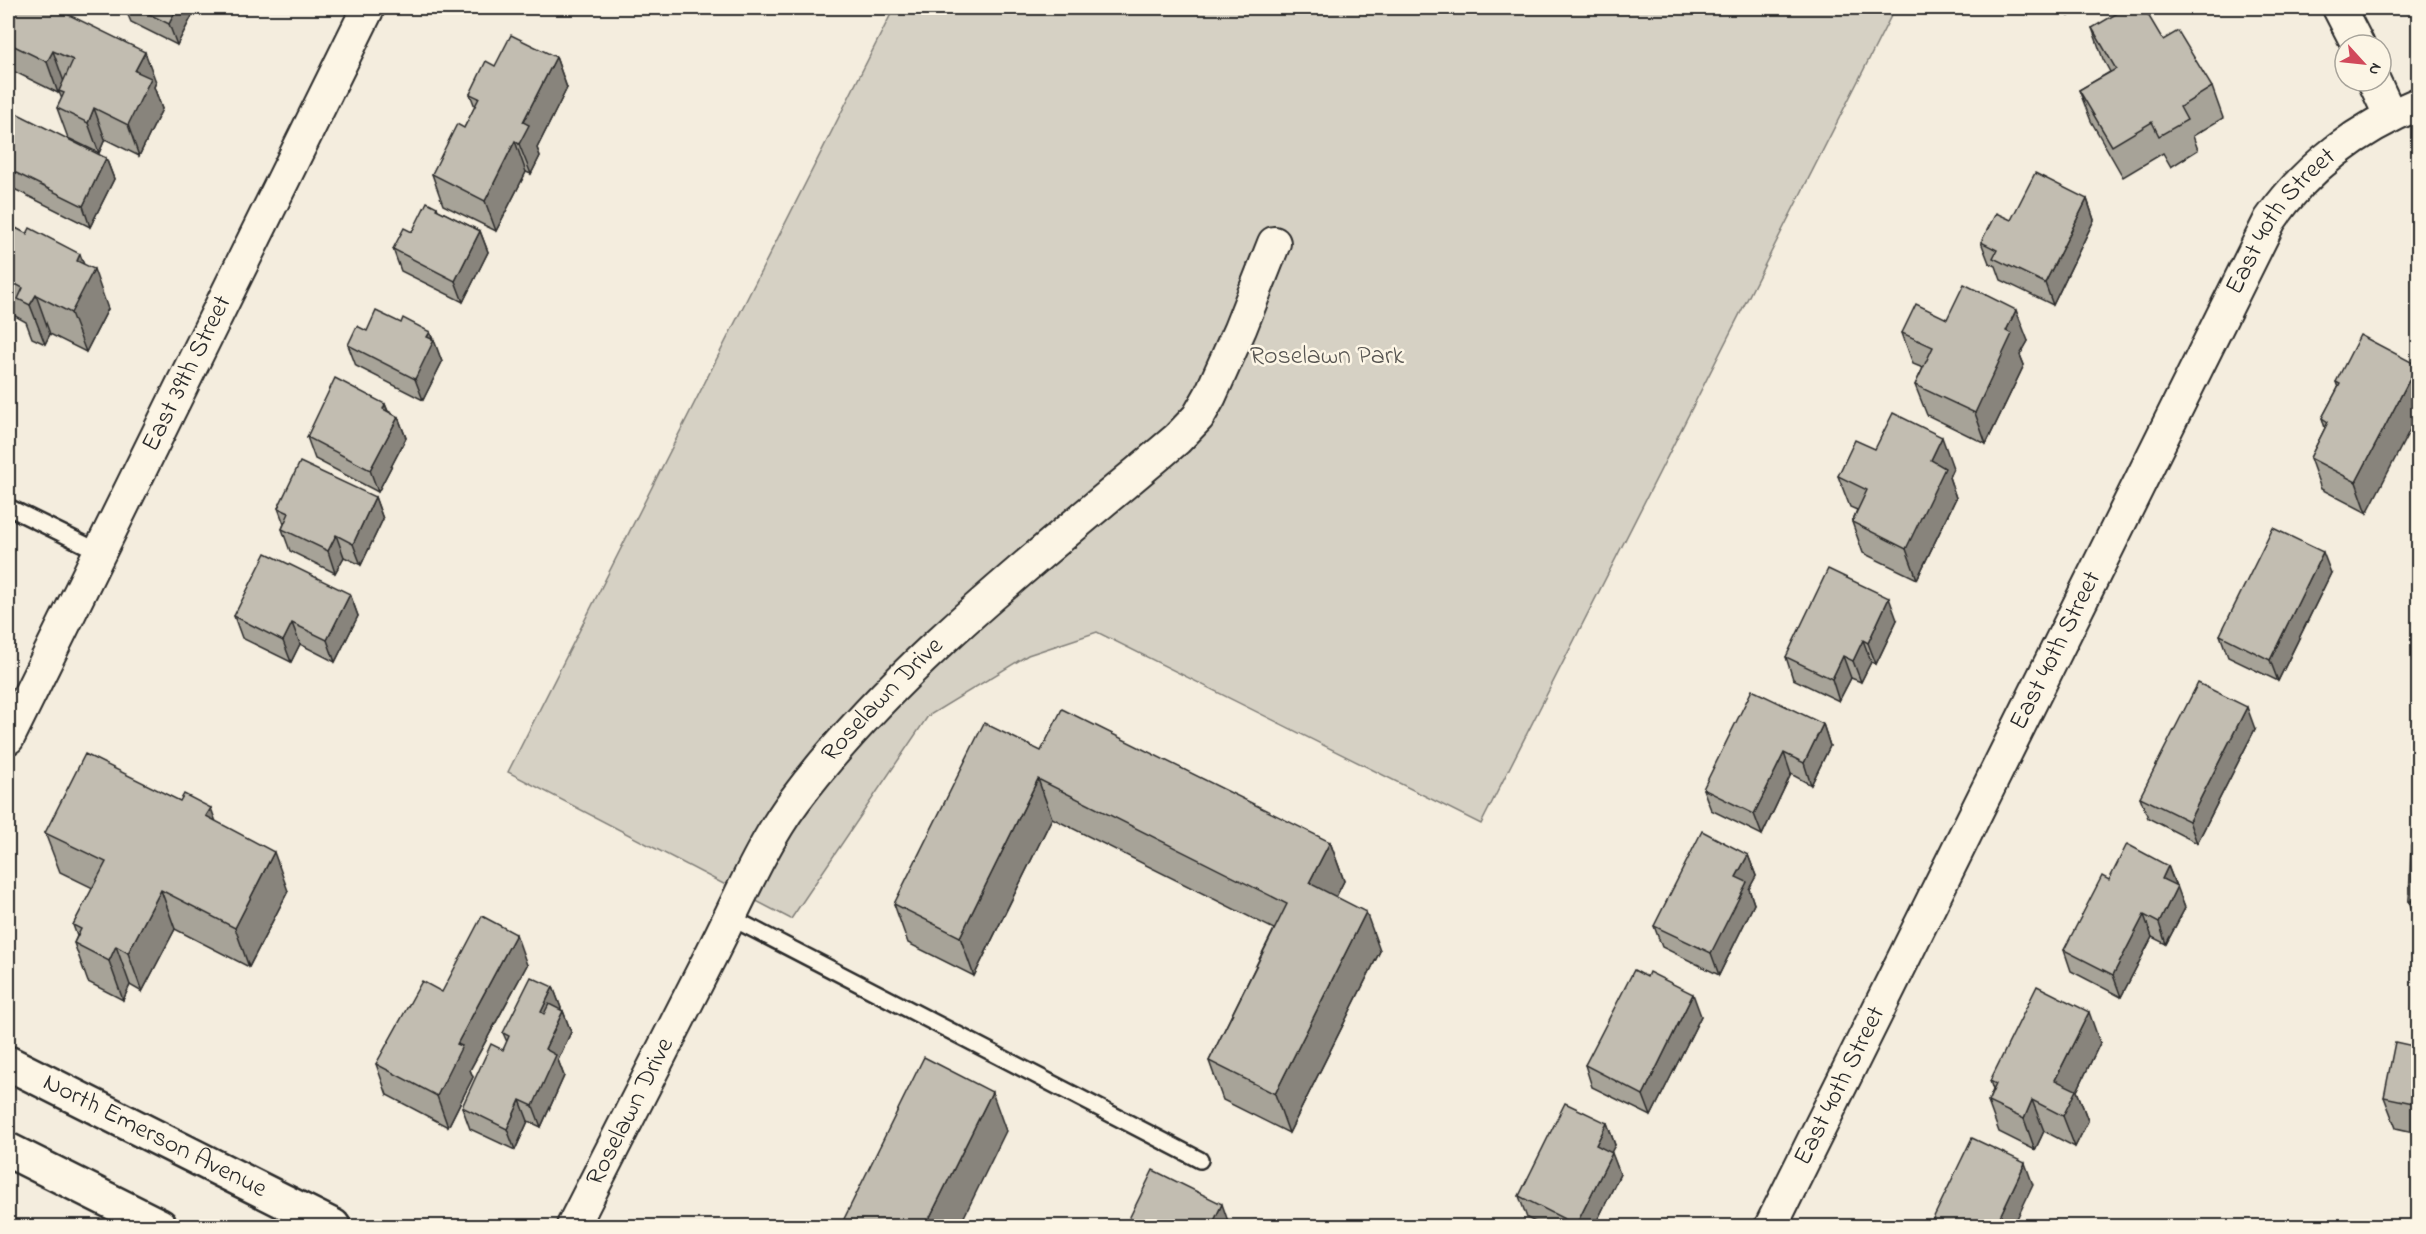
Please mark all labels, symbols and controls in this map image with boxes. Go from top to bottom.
north arrow [2333,33,2393,93]
text: N [2361,59,2388,79]
street label: East 40th Street [2217,139,2345,302]
street label: East 39th Street [133,289,242,459]
park label: Roselawn Park [1250,338,1405,376]
street label: East 40th Street [2001,565,2112,737]
street label: Roselawn Drive [813,628,953,771]
street label: East 40th Street [1785,1000,1896,1172]
street label: Roselawn Drive [577,1031,685,1193]
street label: North Emerson Avenue [36,1064,274,1209]

